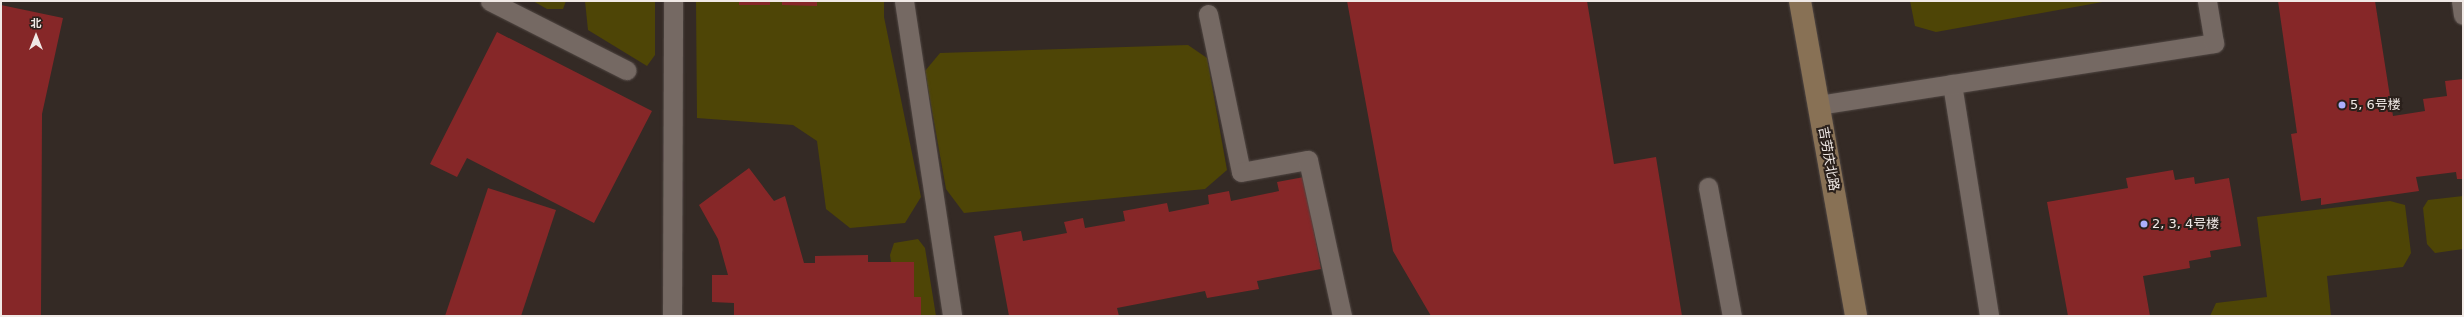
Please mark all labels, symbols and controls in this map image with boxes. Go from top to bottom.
north arrow [16,16,56,56]
text: 北 [31,17,42,30]
place label: 5, 6号楼 [2350,97,2401,113]
marker: 5, 6号楼 [2337,100,2347,110]
street label: 吉劳庆北路 [1815,126,1841,192]
place label: 2, 3, 4号楼 [2152,216,2219,232]
marker: 2, 3, 4号楼 [2139,219,2149,229]

